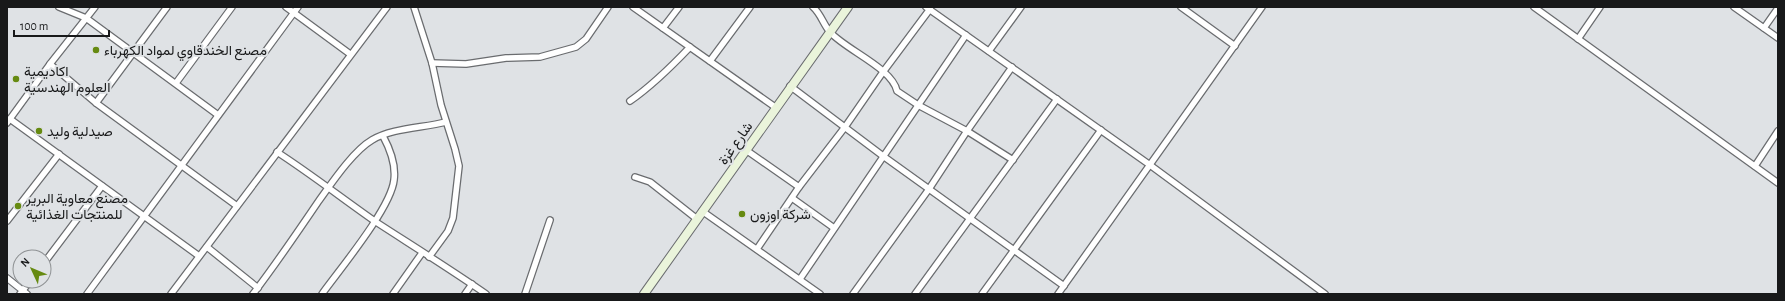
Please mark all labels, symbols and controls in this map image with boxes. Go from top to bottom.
scale bar [14,12,109,38]
text: 100 m [20,20,48,32]
place label: مصنع الخندقاوي لمواد الكهرباء [104,44,267,62]
marker: مصنع الخندقاوي لمواد الكهرباء [91,45,101,55]
place label: اكاديمية العلوم الهندسية [24,65,110,96]
marker: اكاديمية العلوم الهندسية [11,74,21,84]
street label: شارع غزة [716,120,758,169]
place label: صيدلية وليد [47,125,113,140]
marker: صيدلية وليد [34,126,44,136]
place label: مصنع معاوية البرير للمنتجات الغذائية [25,192,128,223]
marker: مصنع معاوية البرير للمنتجات الغذائية [13,201,23,211]
place label: شركة اوزون [750,208,811,223]
marker: شركة اوزون [737,209,747,219]
north arrow [12,249,52,289]
text: N [19,256,32,269]

